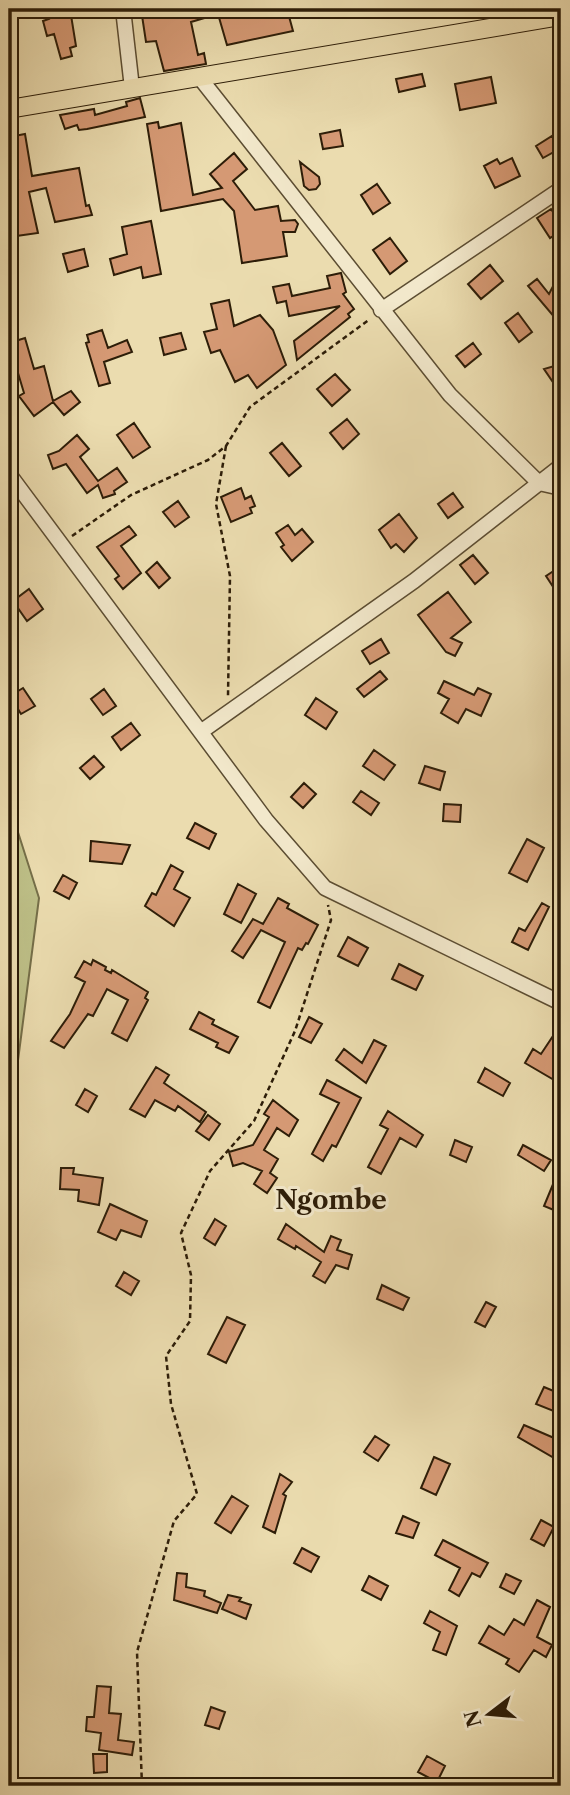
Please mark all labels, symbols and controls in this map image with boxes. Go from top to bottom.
district label: Ngombe [275,1184,387,1216]
north arrow [454,1680,524,1750]
text: N [460,1707,486,1730]

